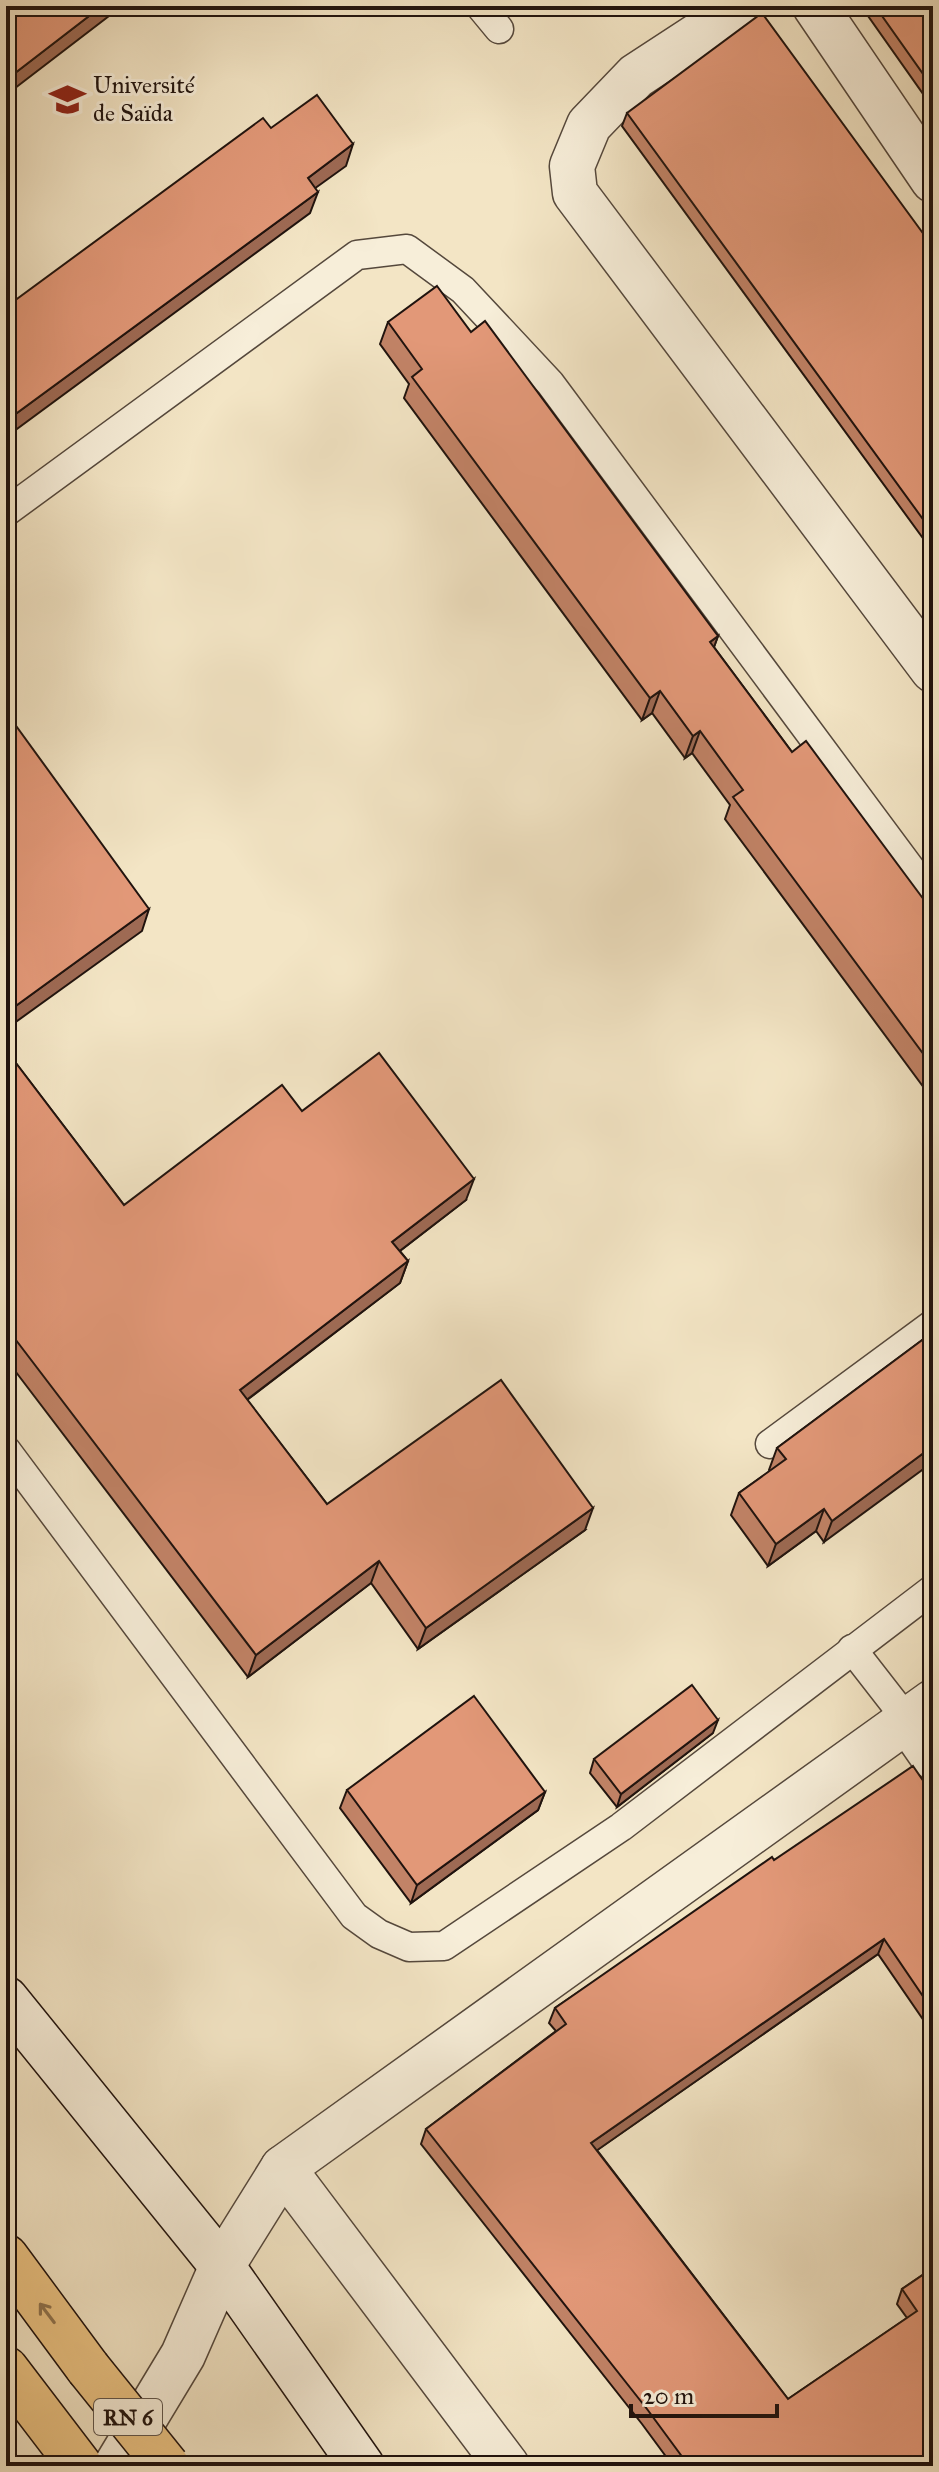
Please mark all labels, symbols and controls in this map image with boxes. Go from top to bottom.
place label: Université de Saïda [93,70,195,128]
school or university icon: Université de Saïda [48,80,86,118]
one-way arrow [39,2303,56,2324]
scale bar [631,2368,777,2418]
text: 20 m [643,2381,694,2411]
road number: RN 6 [94,2399,162,2435]

